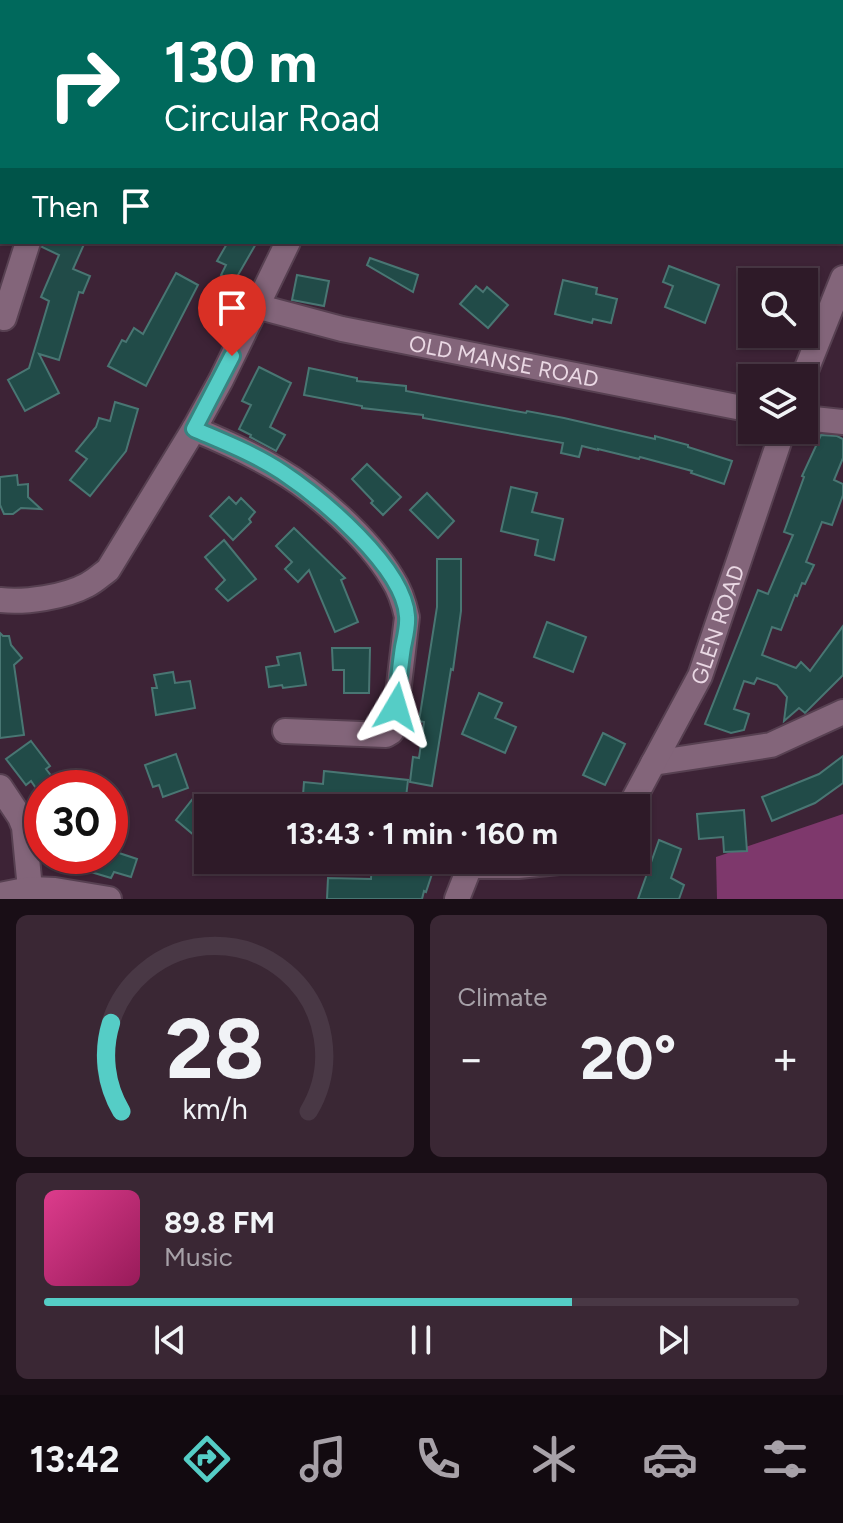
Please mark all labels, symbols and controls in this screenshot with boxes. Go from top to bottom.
text: 130 m [164,29,317,96]
icon: right [32,32,136,136]
text: Circular Road [164,97,380,140]
icon: arrive [114,184,158,228]
text: Then [32,188,98,225]
map controls [738,268,818,444]
button: search [738,268,818,348]
pin [198,274,266,356]
icon: arrive [210,286,254,330]
street label: OLD MANSE ROAD [407,330,601,393]
button: layers [738,364,818,444]
street label: GLEN ROAD [685,562,750,688]
position arrow [354,665,438,749]
speed limit sign: 30 [24,770,128,874]
text: 13:43 · 1 min · 160 m [286,815,558,852]
text: Climate [458,981,547,1013]
text: 28 [165,999,264,1099]
text: 20° [580,1022,676,1094]
text: − [458,1032,485,1085]
text: + [772,1032,799,1085]
text: km/h [182,1092,247,1126]
text: 89.8 FM [164,1204,275,1241]
text: Music [164,1241,233,1273]
icon: previous [148,1318,192,1362]
icon: pause [399,1318,443,1362]
icon: next [651,1318,695,1362]
icon: directions [179,1431,235,1487]
icon: music [295,1431,351,1487]
icon: phone [410,1431,466,1487]
icon: climate [526,1431,582,1487]
icon: car [642,1431,698,1487]
icon: filters [757,1431,813,1487]
text: 13:42 [30,1438,119,1481]

